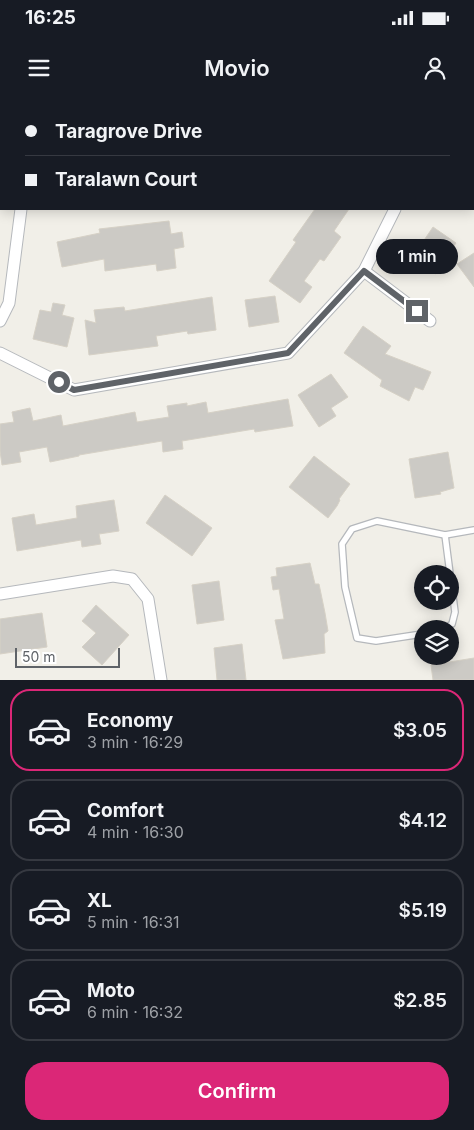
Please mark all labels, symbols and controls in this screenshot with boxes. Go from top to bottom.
text: 16:25 [25,6,76,29]
icon: menu [25,54,53,82]
icon: person [421,54,449,82]
text: Movio [204,55,270,81]
text: Taragrove Drive [55,120,202,143]
text: Taralawn Court [55,168,197,191]
callout: 1 min [376,238,458,274]
text: 1 min [397,246,437,266]
route end [406,300,428,322]
route start [48,371,70,393]
map controls [414,565,459,665]
button: locate [414,565,459,610]
button: layers [414,620,459,665]
scale bar [15,645,120,668]
text: 50 m [22,648,56,665]
icon: car [27,708,72,753]
text: Economy [87,709,173,732]
text: $3.05 [393,719,447,742]
text: 3 min · 16:29 [87,732,183,752]
icon: car [27,798,72,843]
text: Comfort [87,799,164,822]
text: $4.12 [398,809,447,832]
text: 4 min · 16:30 [87,822,184,842]
icon: car [27,888,72,933]
text: XL [87,889,112,912]
text: $5.19 [399,899,447,922]
text: 5 min · 16:31 [87,912,180,932]
icon: car [27,978,72,1023]
text: Moto [87,979,135,1002]
text: $2.85 [393,989,447,1012]
text: 6 min · 16:32 [87,1002,183,1022]
button: Confirm [25,1062,449,1120]

